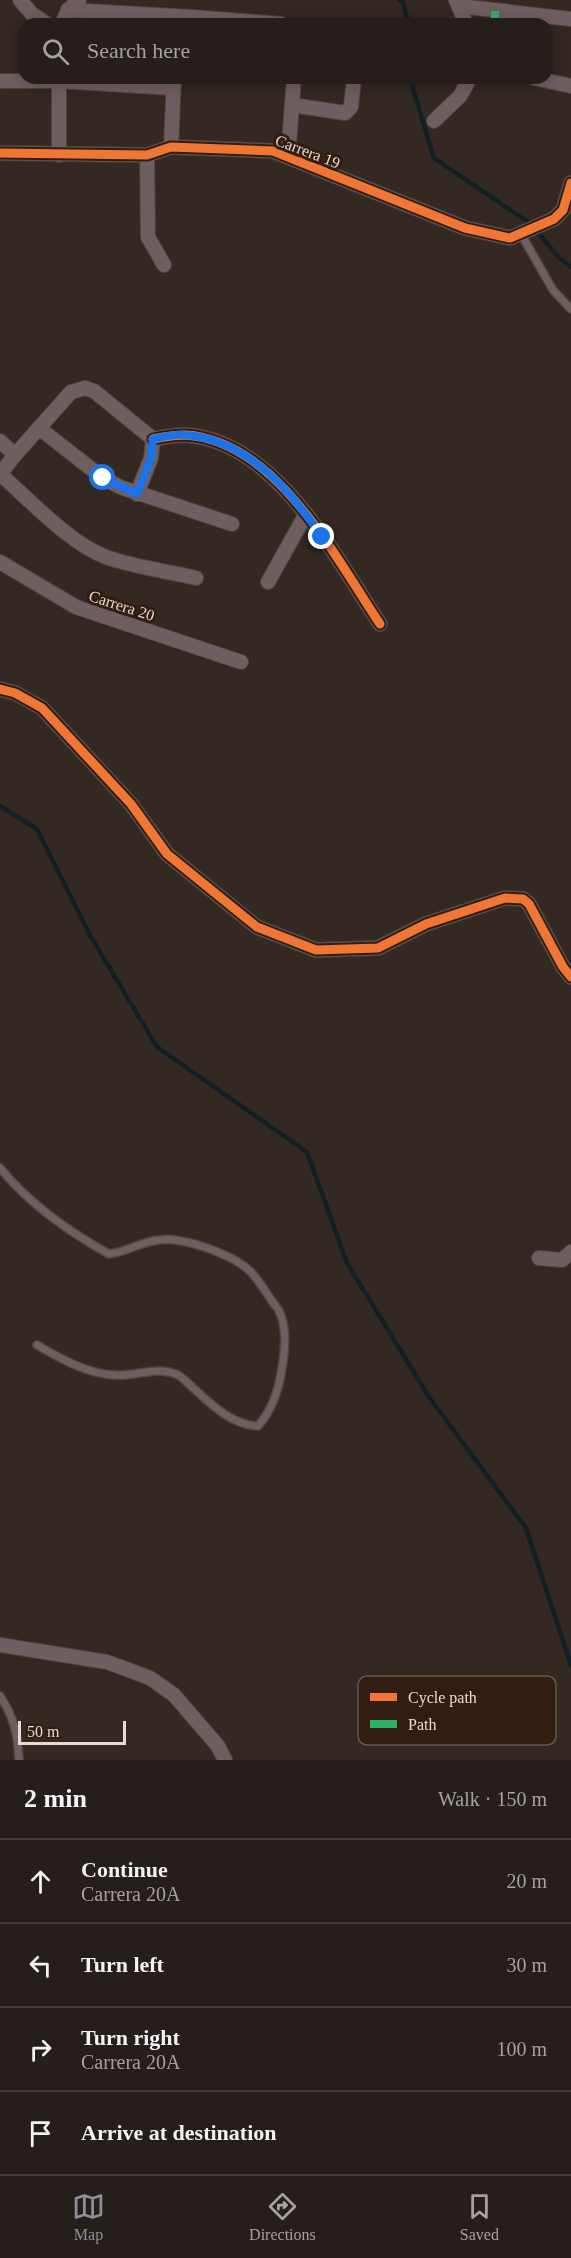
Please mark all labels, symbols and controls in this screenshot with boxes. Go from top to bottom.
search box [18,18,553,84]
icon: search [39,35,72,68]
text: Search here [87,38,190,63]
street label: Carrera 19 [273,131,343,172]
route start [89,464,115,490]
route end [308,523,334,549]
street label: Carrera 20 [87,587,157,624]
legend [358,1676,556,1745]
text: Cycle path [408,1689,477,1707]
text: Path [408,1716,436,1733]
scale bar [18,1718,126,1746]
text: 50 m [27,1723,59,1740]
text: 2 min [24,1784,87,1813]
text: Walk · 150 m [438,1788,547,1810]
text: Continue [81,1857,168,1882]
icon: ahead [24,1865,57,1898]
text: 20 m [506,1870,547,1892]
text: Carrera 20A [81,1883,180,1905]
icon: left [24,1949,57,1982]
text: Turn left [81,1952,164,1977]
text: 30 m [506,1954,547,1976]
text: Turn right [81,2025,180,2050]
icon: right [24,2033,57,2066]
text: 100 m [496,2038,547,2060]
text: Carrera 20A [81,2051,180,2073]
icon: arrive [24,2117,57,2150]
text: Arrive at destination [81,2120,277,2145]
tab: Map [72,2190,105,2244]
tab: Directions [249,2190,316,2244]
tab: Saved [460,2190,499,2244]

